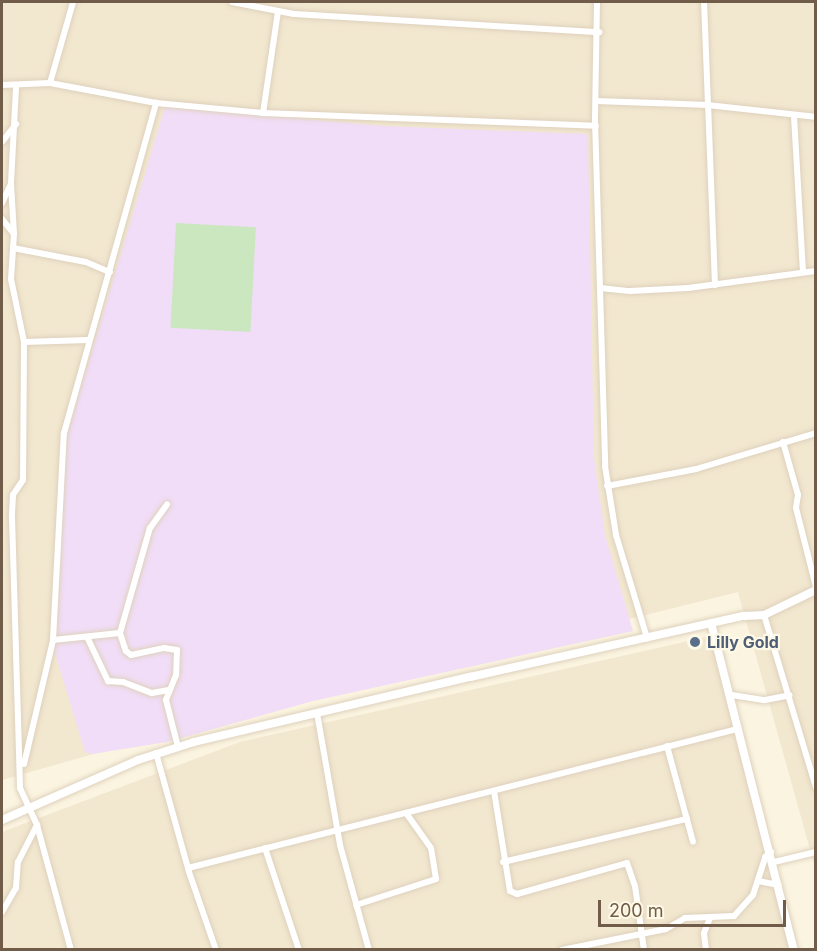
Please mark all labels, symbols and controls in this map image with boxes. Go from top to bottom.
place label: Lilly Gold [707,632,779,652]
marker: Lilly Gold [688,635,702,649]
scale bar [601,888,788,926]
text: 200 m [609,900,664,921]

